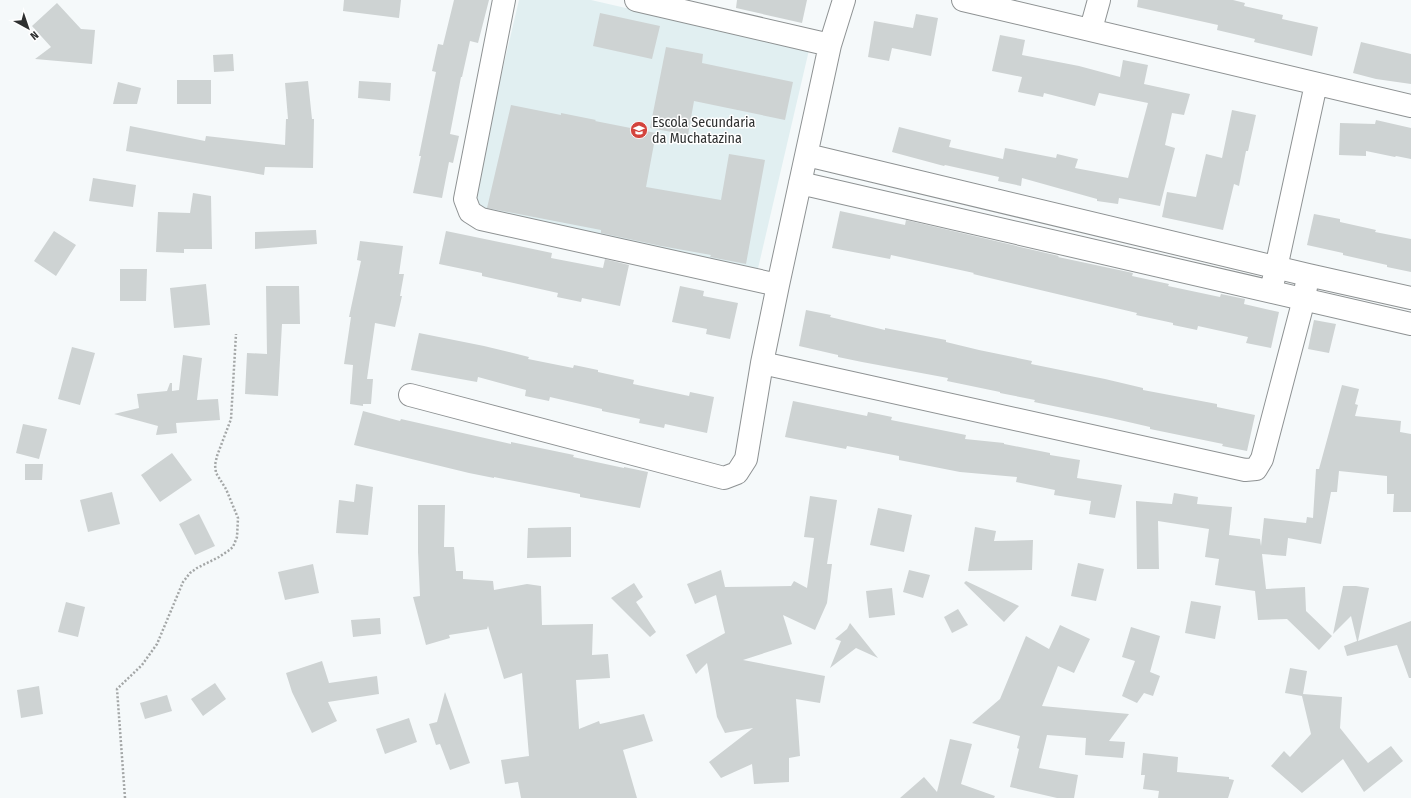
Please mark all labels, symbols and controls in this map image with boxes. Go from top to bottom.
north arrow [8,8,48,48]
text: N [27,28,41,42]
place label: Escola Secundaria da Muchatazina [652,114,756,147]
school or university icon: Escola Secundaria da Muchatazina [629,120,649,140]

